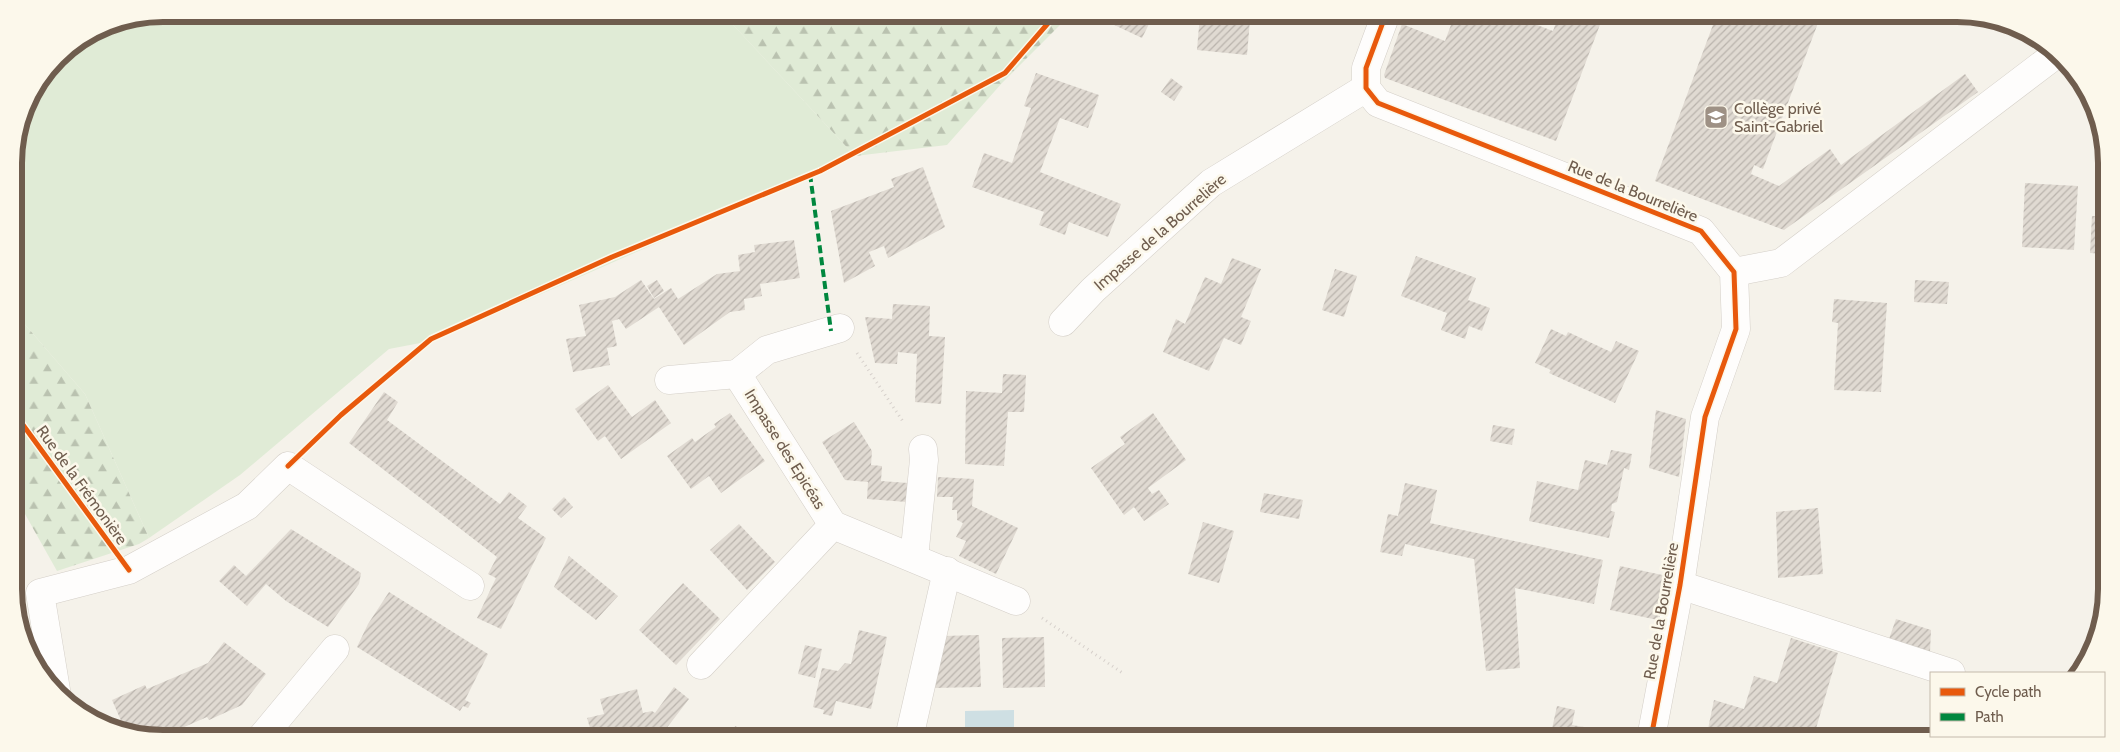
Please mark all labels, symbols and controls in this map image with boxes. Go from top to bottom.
place label: Collège privé Saint-Gabriel [1734,99,1823,136]
school or university icon: Collège privé Saint-Gabriel [1703,104,1729,130]
street label: Rue de la Bourrelière [1565,156,1701,226]
street label: Impasse de la Bourrelière [1090,170,1230,294]
street label: Impasse des Epicéas [740,386,830,513]
street label: Rue de la Frémonière [32,422,132,548]
street label: Rue de la Bourrelière [1640,541,1682,681]
legend [1930,672,2105,737]
text: Cycle path [1975,683,2041,701]
text: Path [1975,708,2004,726]

